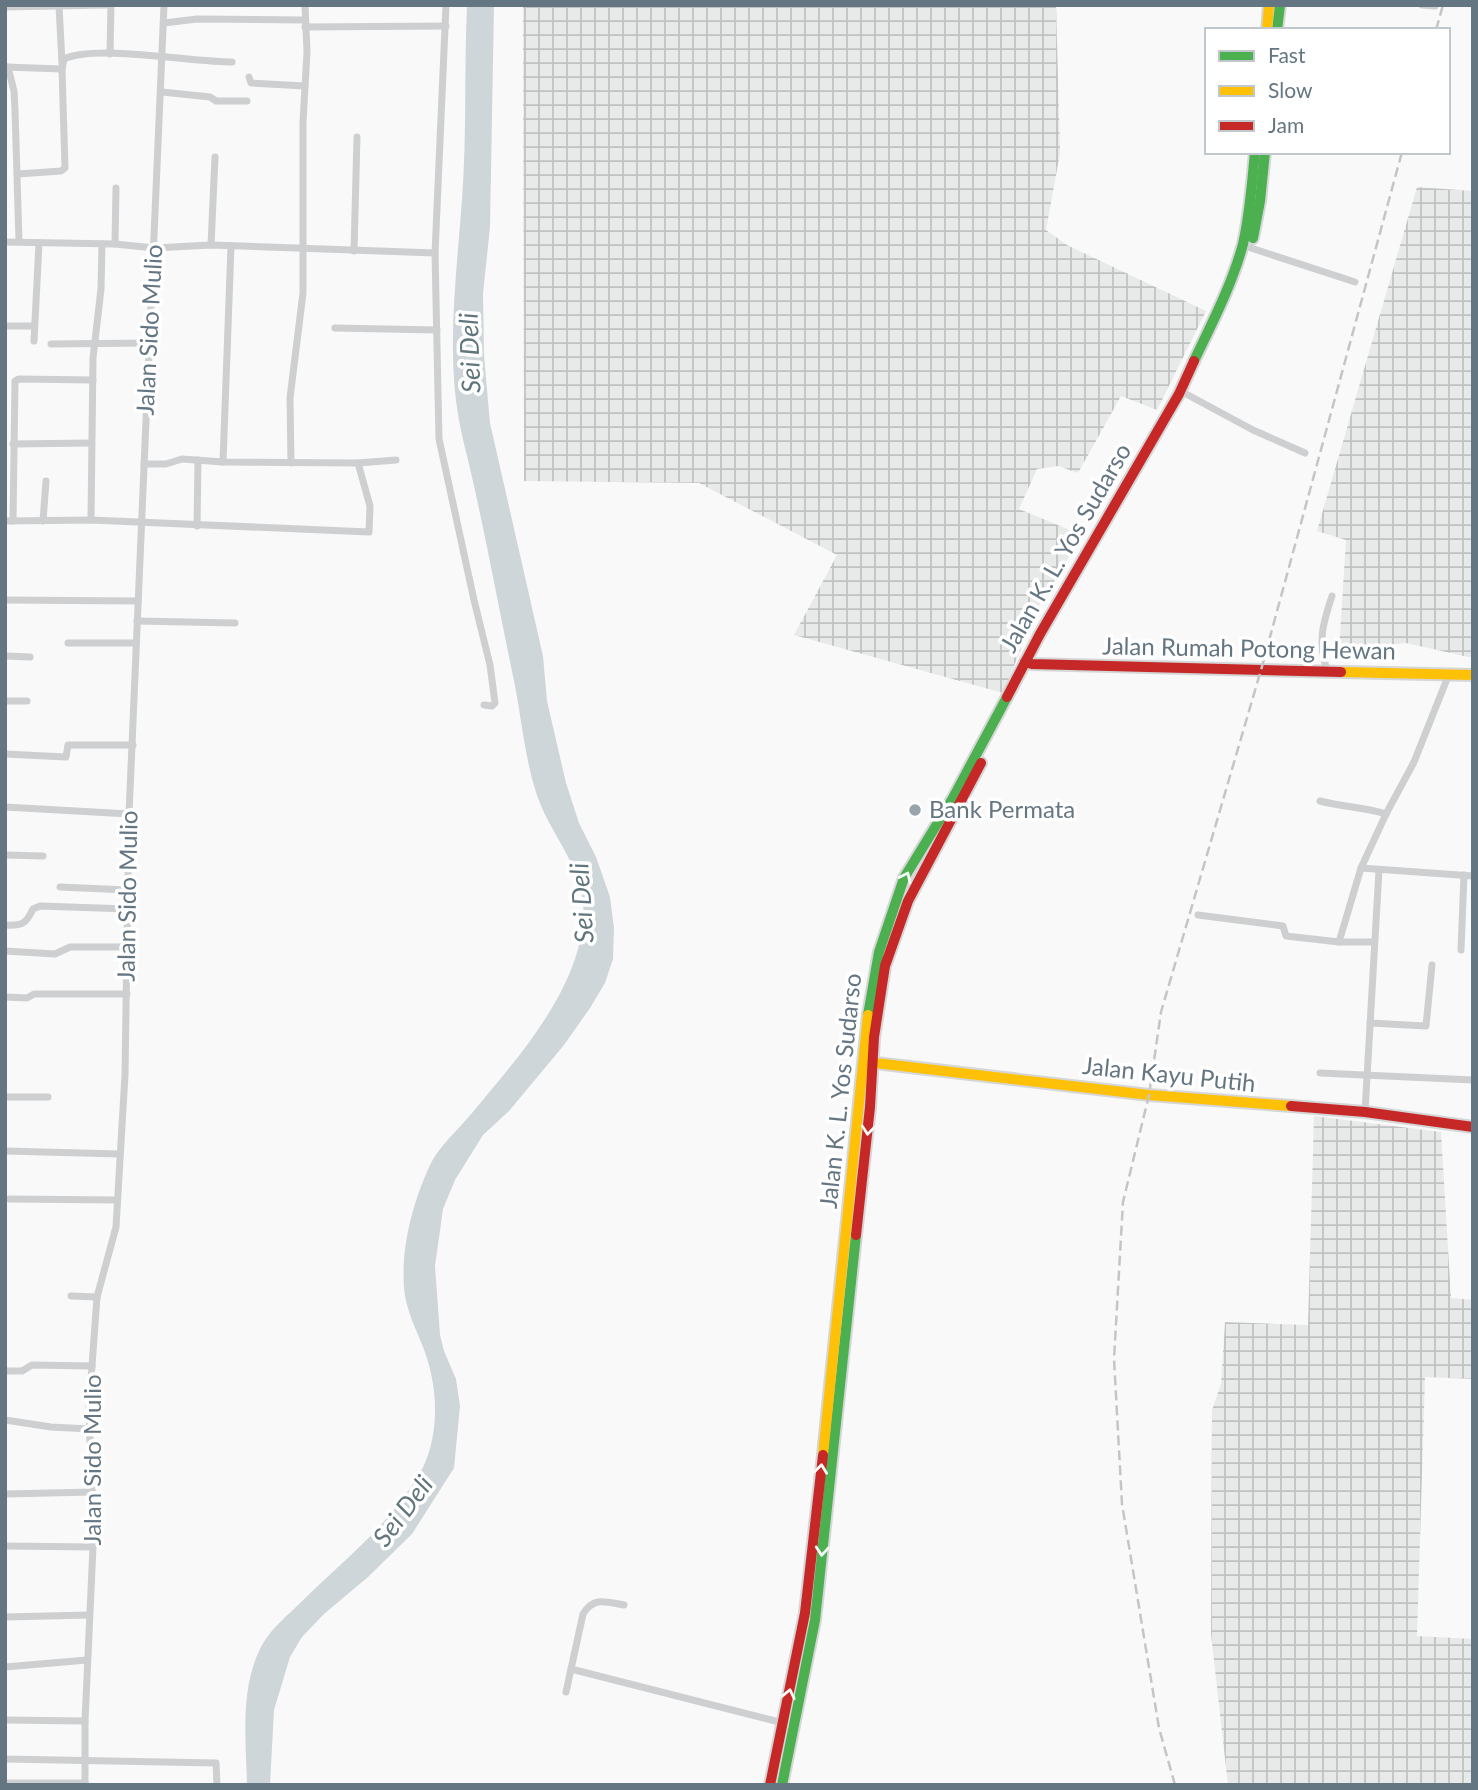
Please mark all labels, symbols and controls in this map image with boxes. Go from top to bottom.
legend [1205,28,1450,154]
text: Fast [1268,42,1306,67]
text: Slow [1268,77,1313,102]
text: Jam [1268,112,1304,137]
street label: Jalan Sido Mulio [130,244,167,416]
water label: Sei Deli [452,312,486,394]
street label: Jalan K. L. Yos Sudarso [993,438,1136,657]
street label: Jalan Rumah Potong Hewan [1102,630,1396,665]
place label: Bank Permata [929,794,1075,823]
marker: Bank Permata [907,802,923,818]
street label: Jalan Sido Mulio [111,810,142,982]
water label: Sei Deli [562,862,600,944]
one-way arrow [898,872,912,884]
street label: Jalan K. L. Yos Sudarso [813,972,866,1210]
street label: Jalan Kayu Putih [1081,1050,1257,1097]
one-way arrow [860,1124,875,1135]
street label: Jalan Sido Mulio [77,1374,106,1546]
one-way arrow [813,1463,828,1475]
water label: Sei Deli [365,1469,439,1552]
one-way arrow [815,1545,830,1557]
one-way arrow [781,1688,796,1700]

